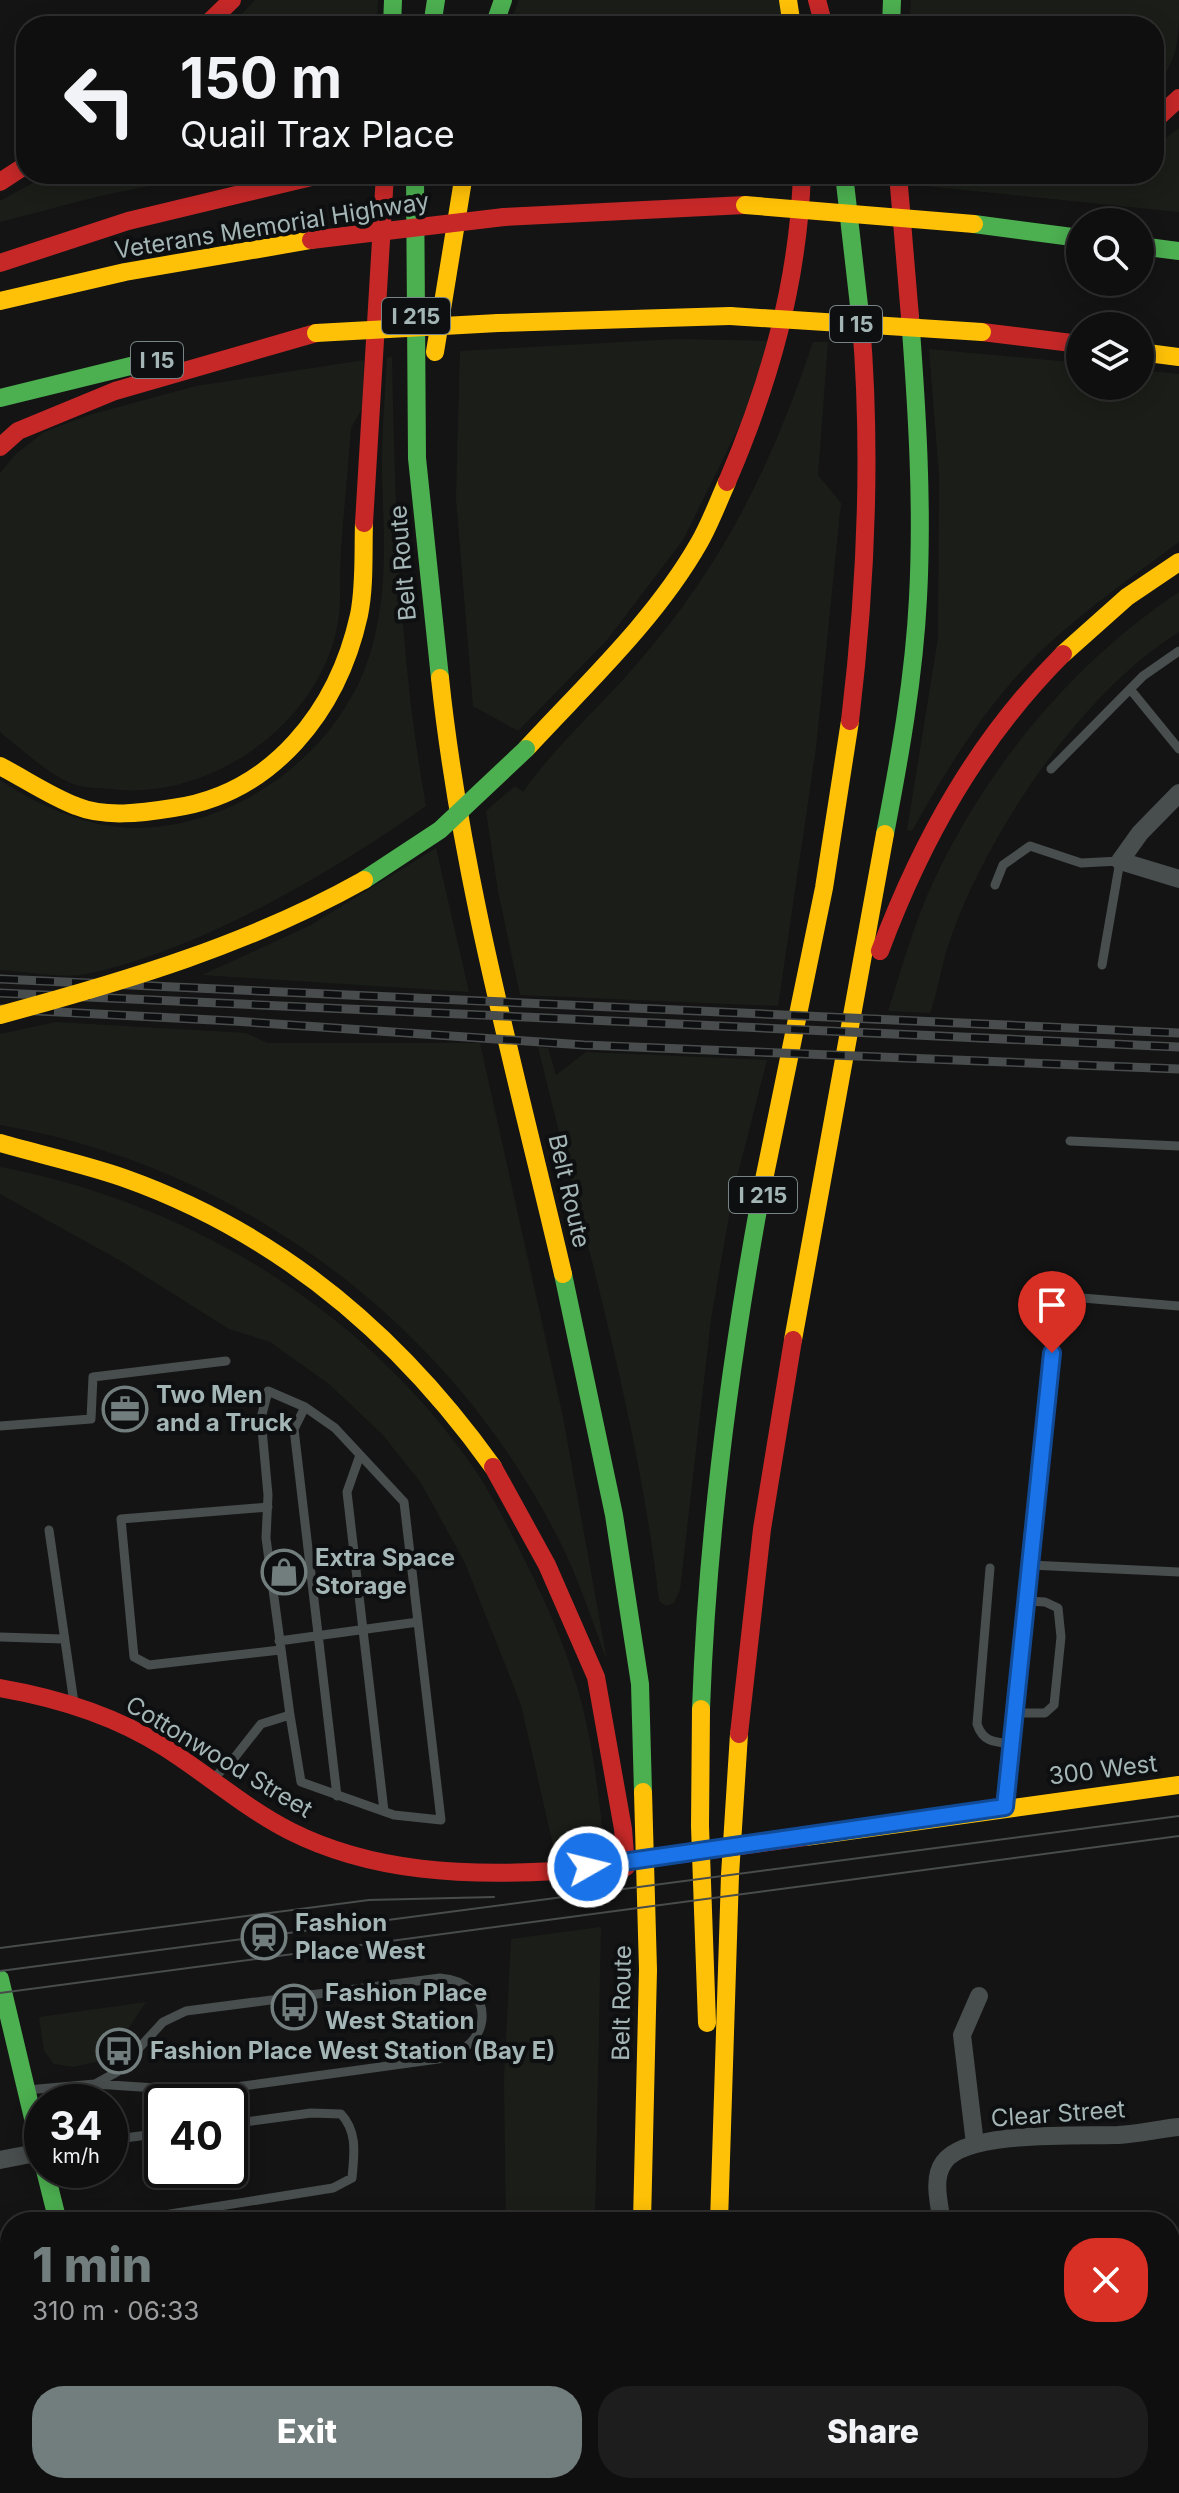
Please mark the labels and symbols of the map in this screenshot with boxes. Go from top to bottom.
street label: Veterans Memorial Highway [113,186,431,265]
road number: I 215 [382,298,450,334]
road number: I 15 [830,306,882,342]
road number: I 15 [131,342,183,378]
street label: Belt Route [383,504,422,622]
street label: Belt Route [542,1131,597,1251]
road number: I 215 [729,1177,797,1213]
pin [1018,1271,1086,1353]
place label: Two Men and a Truck [156,1380,293,1437]
office icon: Two Men and a Truck [101,1385,149,1433]
place label: Extra Space Storage [315,1543,455,1600]
shop icon: Extra Space Storage [260,1548,308,1596]
street label: Cottonwood Street [121,1689,318,1824]
street label: 300 West [1047,1748,1159,1791]
position arrow [546,1825,630,1909]
place label: Fashion Place West [295,1908,426,1965]
station icon: Fashion Place West [240,1913,288,1961]
street label: Belt Route [606,1945,637,2061]
place label: Fashion Place West Station [325,1978,487,2035]
bus stop icon: Fashion Place West Station [270,1983,318,2031]
bus stop icon: Fashion Place West Station (Bay E) [95,2027,143,2075]
place label: Fashion Place West Station (Bay E) [150,2036,555,2065]
speed limit sign: 40 [144,2084,248,2188]
street label: Clear Street [990,2094,1126,2133]

